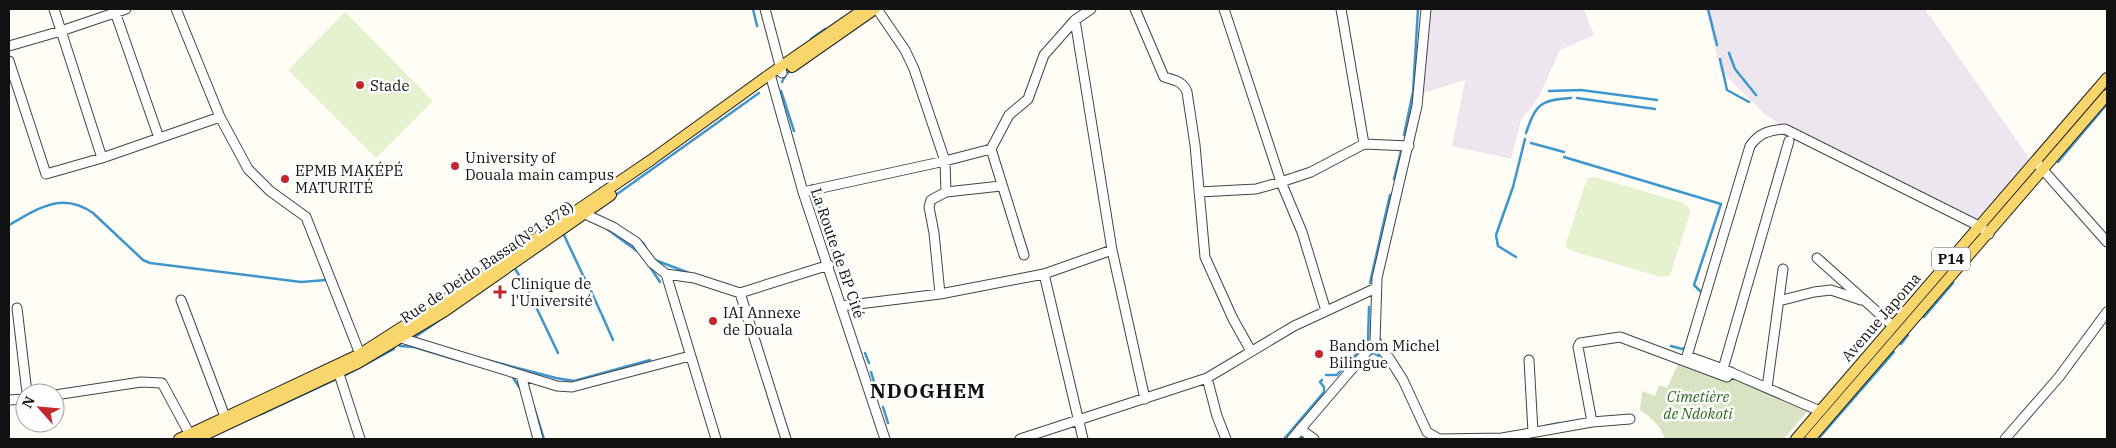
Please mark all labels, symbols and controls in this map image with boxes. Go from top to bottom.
place label: Stade [370,76,409,95]
marker: Stade [354,79,366,91]
place label: University of Douala main campus [465,148,614,184]
marker: University of Douala main campus [449,160,461,172]
place label: EPMB MAKÉPÉ MATURITÉ [295,161,403,197]
marker: EPMB MAKÉPÉ MATURITÉ [279,173,291,185]
street label: La Route de BP Cité [807,185,869,321]
street label: Rue de Deido Bassa(N°1.878) [397,197,577,327]
road number: P14 [1932,248,1970,270]
street label: Avenue Japoma [1837,269,1925,365]
place label: Clinique de l'Université [511,274,593,310]
marker: Clinique de l'Université [493,285,507,299]
place label: IAI Annexe de Douala [723,303,801,339]
marker: IAI Annexe de Douala [707,315,719,327]
place label: Bandom Michel Bilingue [1329,336,1440,372]
marker: Bandom Michel Bilingue [1313,348,1325,360]
district label: NDOGHEM [870,377,986,404]
north arrow [15,383,65,433]
park label: Cimetière de Ndokoti [1663,387,1733,423]
text: N [18,393,39,411]

